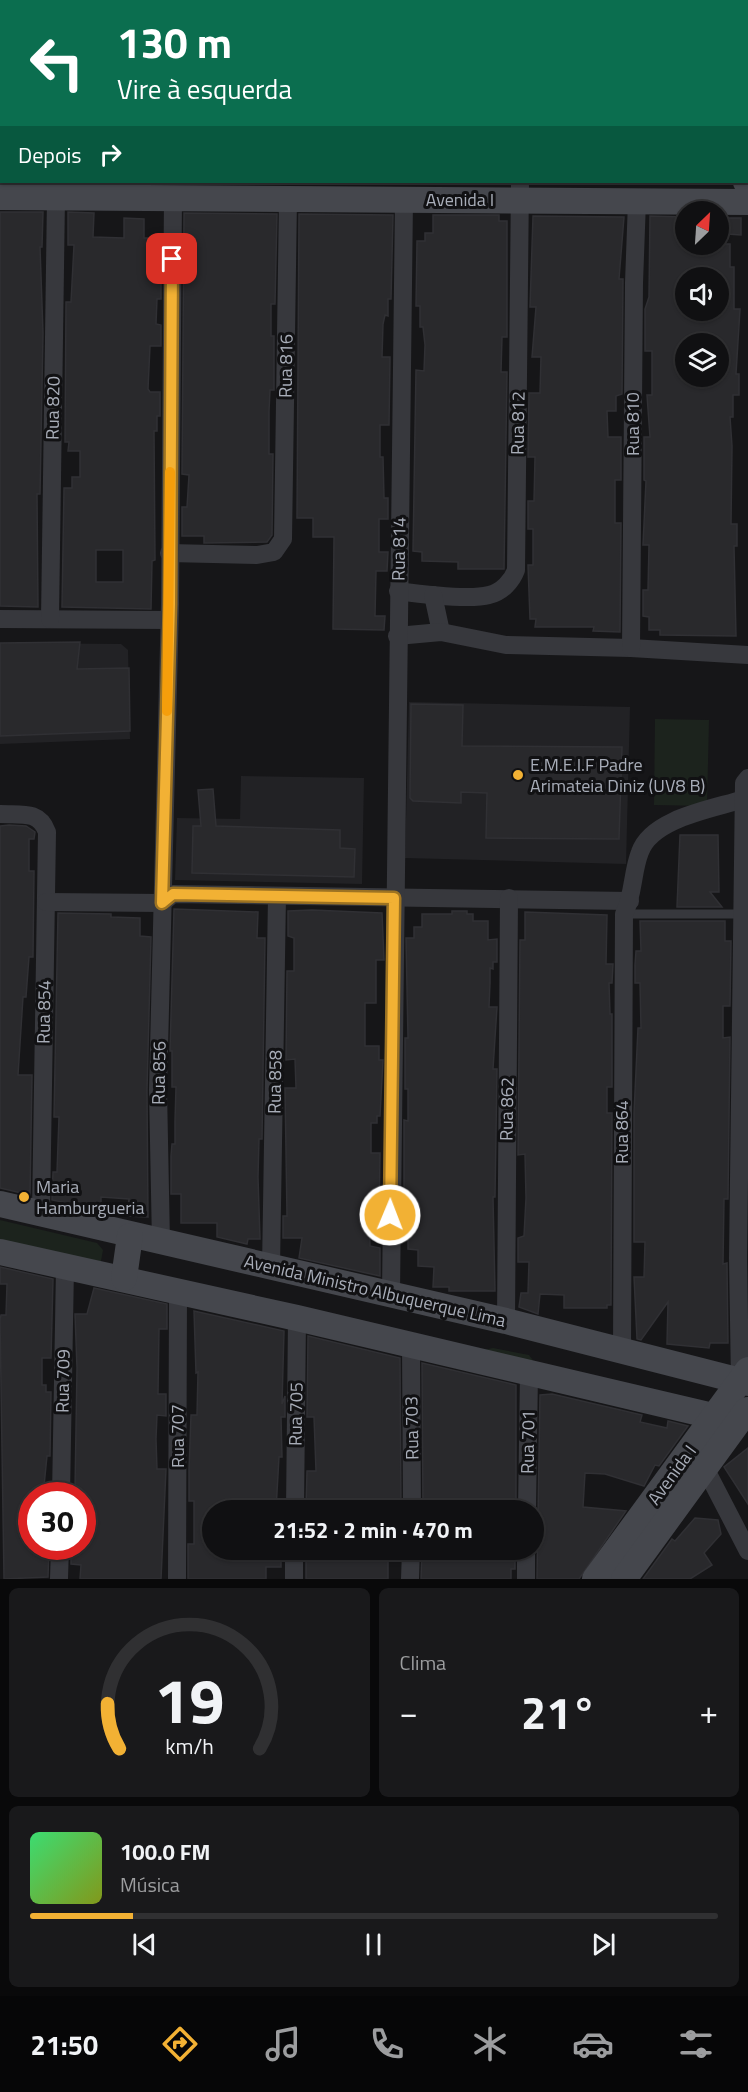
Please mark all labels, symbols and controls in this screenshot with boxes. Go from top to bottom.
text: 130 m [117,10,232,74]
icon: left [18,24,96,102]
text: Vire à esquerda [117,68,292,109]
text: Depois [18,138,82,172]
icon: right [94,138,127,171]
street label: Avenida I [426,186,494,213]
north arrow [675,201,729,255]
map controls [675,201,729,387]
pin [146,233,197,284]
icon: arrive [155,242,188,275]
button: sound [675,267,729,321]
button: layers [675,333,729,387]
street label: Rua 816 [271,334,300,398]
street label: Rua 820 [38,376,67,440]
street label: Rua 812 [503,391,532,455]
street label: Rua 810 [619,392,646,456]
street label: Rua 814 [384,517,413,581]
place label: E.M.E.I.F Padre Arimateia Diniz (UV8 B) [530,751,705,799]
marker: E.M.E.I.F Padre Arimateia Diniz (UV8 B) [511,768,525,782]
street label: Rua 854 [29,980,58,1044]
street label: Rua 856 [144,1041,173,1105]
street label: Rua 858 [260,1050,289,1114]
street label: Rua 862 [492,1077,521,1141]
street label: Rua 864 [608,1100,635,1164]
place label: Maria Hamburgueria [36,1173,144,1221]
position arrow [358,1183,422,1247]
marker: Maria Hamburgueria [17,1190,31,1204]
street label: Avenida Ministro Albuquerque Lima [242,1247,509,1334]
street label: Rua 709 [48,1349,77,1413]
street label: Rua 705 [281,1382,310,1446]
street label: Rua 703 [397,1396,426,1460]
street label: Rua 707 [164,1404,191,1468]
street label: Rua 701 [513,1410,542,1474]
street label: Avenida I [641,1439,703,1510]
speed limit sign: 30 [18,1482,96,1560]
text: 21:52 · 2 min · 470 m [273,1513,473,1547]
text: Clima [400,1647,446,1678]
text: 19 [154,1652,224,1747]
text: 21° [521,1678,597,1746]
text: − [400,1687,418,1737]
text: + [700,1687,718,1737]
text: km/h [165,1731,214,1763]
text: 100.0 FM [120,1835,210,1869]
text: Música [120,1869,180,1900]
icon: previous [128,1928,161,1961]
icon: pause [357,1928,390,1961]
icon: next [587,1928,620,1961]
icon: directions [159,2023,201,2065]
icon: music [262,2023,304,2065]
icon: phone [366,2023,408,2065]
icon: climate [469,2023,511,2065]
icon: car [572,2023,614,2065]
icon: filters [675,2023,717,2065]
text: 21:50 [31,2024,98,2065]

